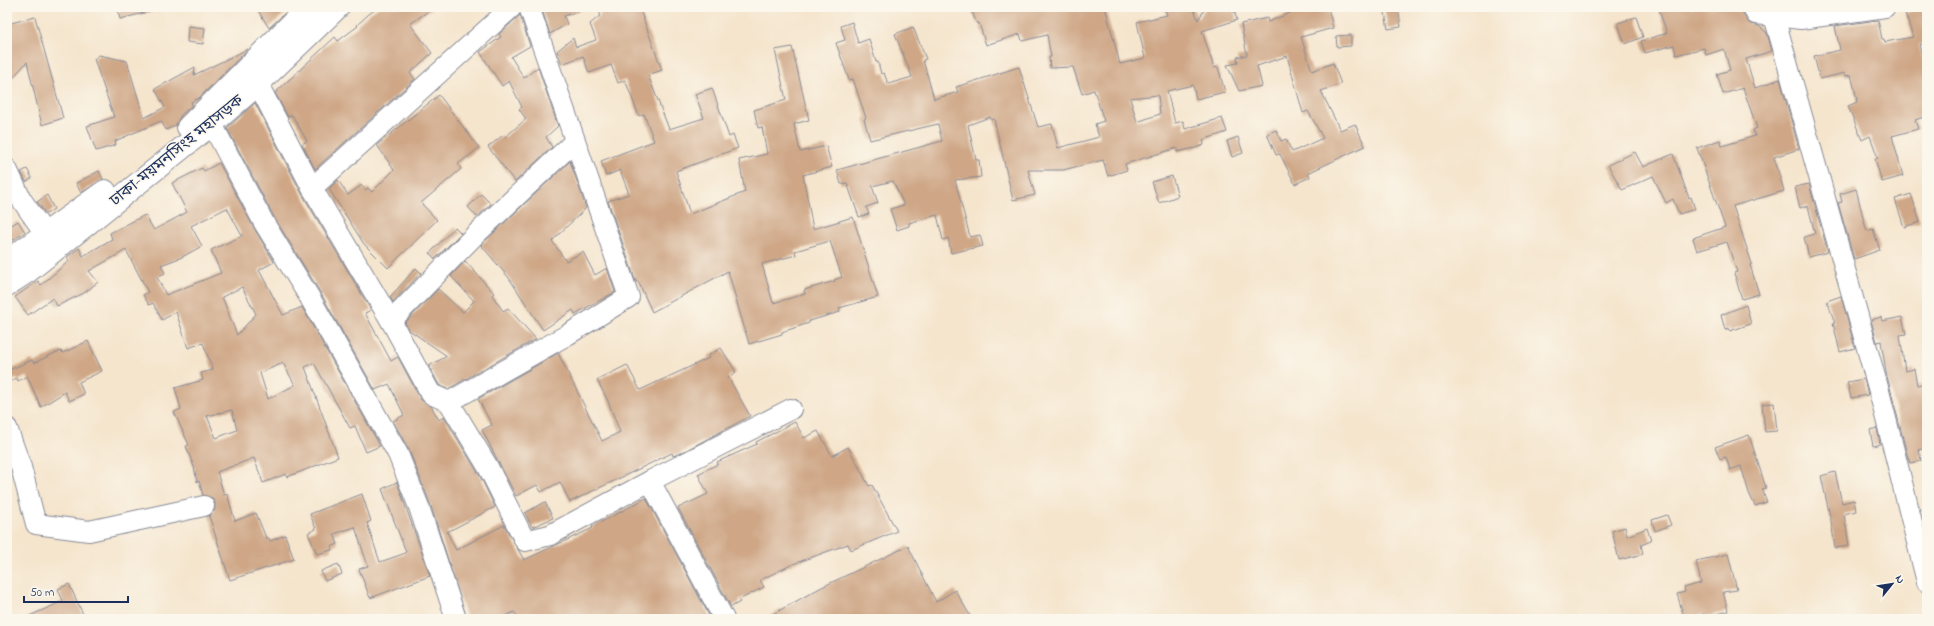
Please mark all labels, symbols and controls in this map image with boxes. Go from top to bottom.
street label: ঢাকা-ময়মনসিংহ মহাসড়ক [104,89,250,213]
north arrow [1872,564,1912,604]
text: N [1891,572,1909,587]
scale bar [24,578,128,604]
text: 50 m [30,584,54,602]

